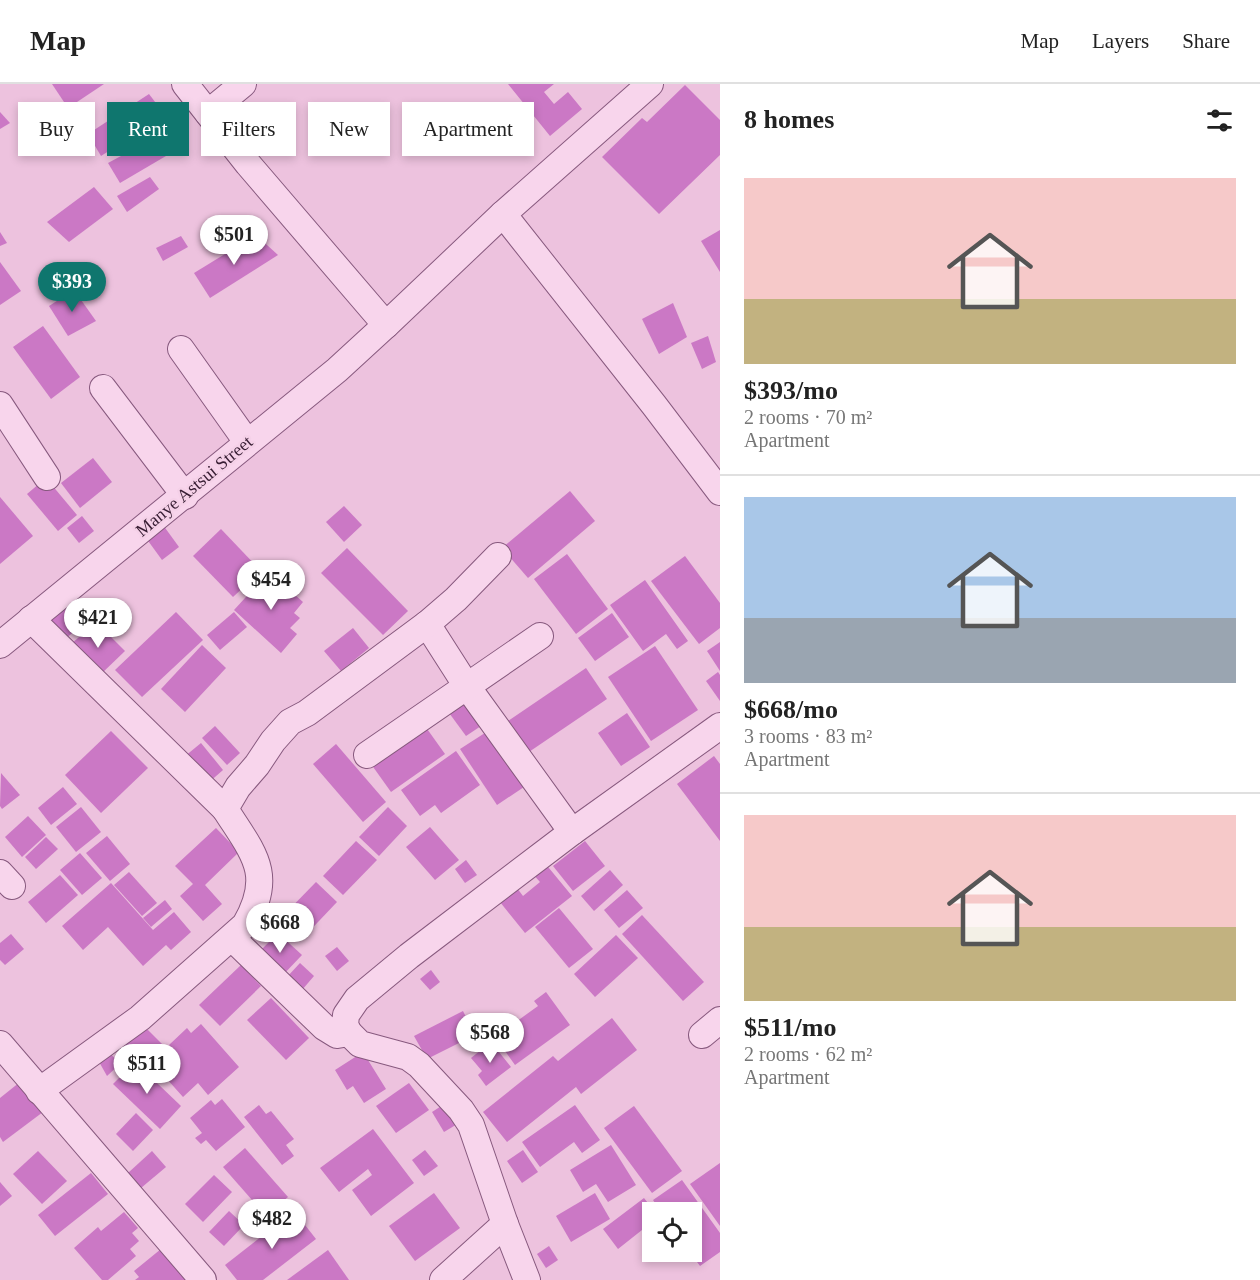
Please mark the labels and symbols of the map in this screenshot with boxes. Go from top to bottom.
pin: $501 [198,215,270,266]
pin: $393 [36,262,108,313]
street label: Manye Astsui Street [132,431,256,541]
pin: $454 [235,560,307,611]
pin: $421 [62,598,134,649]
pin: $668 [244,903,316,954]
pin: $568 [454,1013,526,1064]
pin: $511 [111,1044,183,1095]
pin: $482 [236,1199,308,1250]

